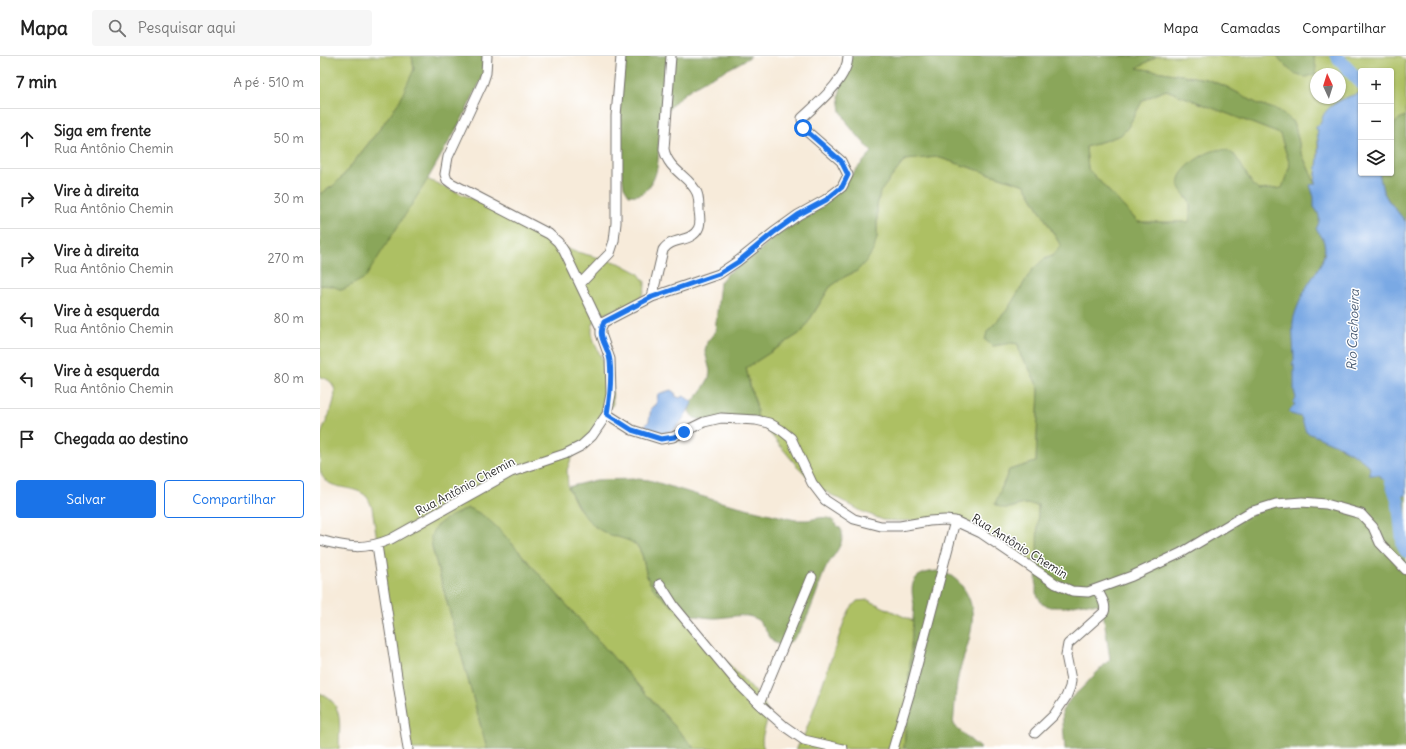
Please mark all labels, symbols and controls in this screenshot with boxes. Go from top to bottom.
search box [92,10,372,46]
text: Mapa [20,16,68,40]
icon: search [106,17,128,39]
text: Pesquisar aqui [138,18,236,37]
text: Mapa [1163,19,1198,37]
text: Camadas [1220,19,1280,37]
text: Compartilhar [1302,19,1386,37]
north arrow [1310,68,1346,104]
map controls [1358,68,1394,176]
button: + [1358,68,1394,104]
text: 7 min [16,71,57,93]
text: A pé · 510 m [233,74,304,91]
button: − [1358,104,1394,140]
route start [794,119,812,137]
text: Siga em frente [54,121,151,140]
icon: ahead [16,128,38,150]
text: 50 m [273,130,304,147]
text: Rua Antônio Chemin [54,140,173,157]
button: layers [1358,140,1394,176]
text: Vire à direita [54,181,139,200]
icon: right [16,188,38,210]
text: 30 m [274,190,304,207]
text: Rua Antônio Chemin [54,200,173,217]
text: Vire à direita [54,241,139,260]
icon: right [16,248,38,270]
text: 270 m [267,250,304,267]
text: Rua Antônio Chemin [54,260,173,277]
water label: Rio Cachoeira [1343,289,1363,371]
text: Vire à esquerda [54,301,160,320]
icon: left [16,308,38,330]
text: 80 m [273,310,304,327]
text: Rua Antônio Chemin [54,320,173,337]
text: Vire à esquerda [54,361,160,380]
icon: left [16,368,38,390]
text: 80 m [273,370,304,387]
text: Rua Antônio Chemin [54,380,173,397]
route end [675,423,693,441]
icon: arrive [16,428,38,450]
text: Chegada ao destino [54,429,188,448]
street label: Rua Antônio Chemin [413,453,517,519]
button: Salvar [16,480,156,518]
button: Compartilhar [164,480,304,518]
street label: Rua Antônio Chemin [969,510,1071,582]

